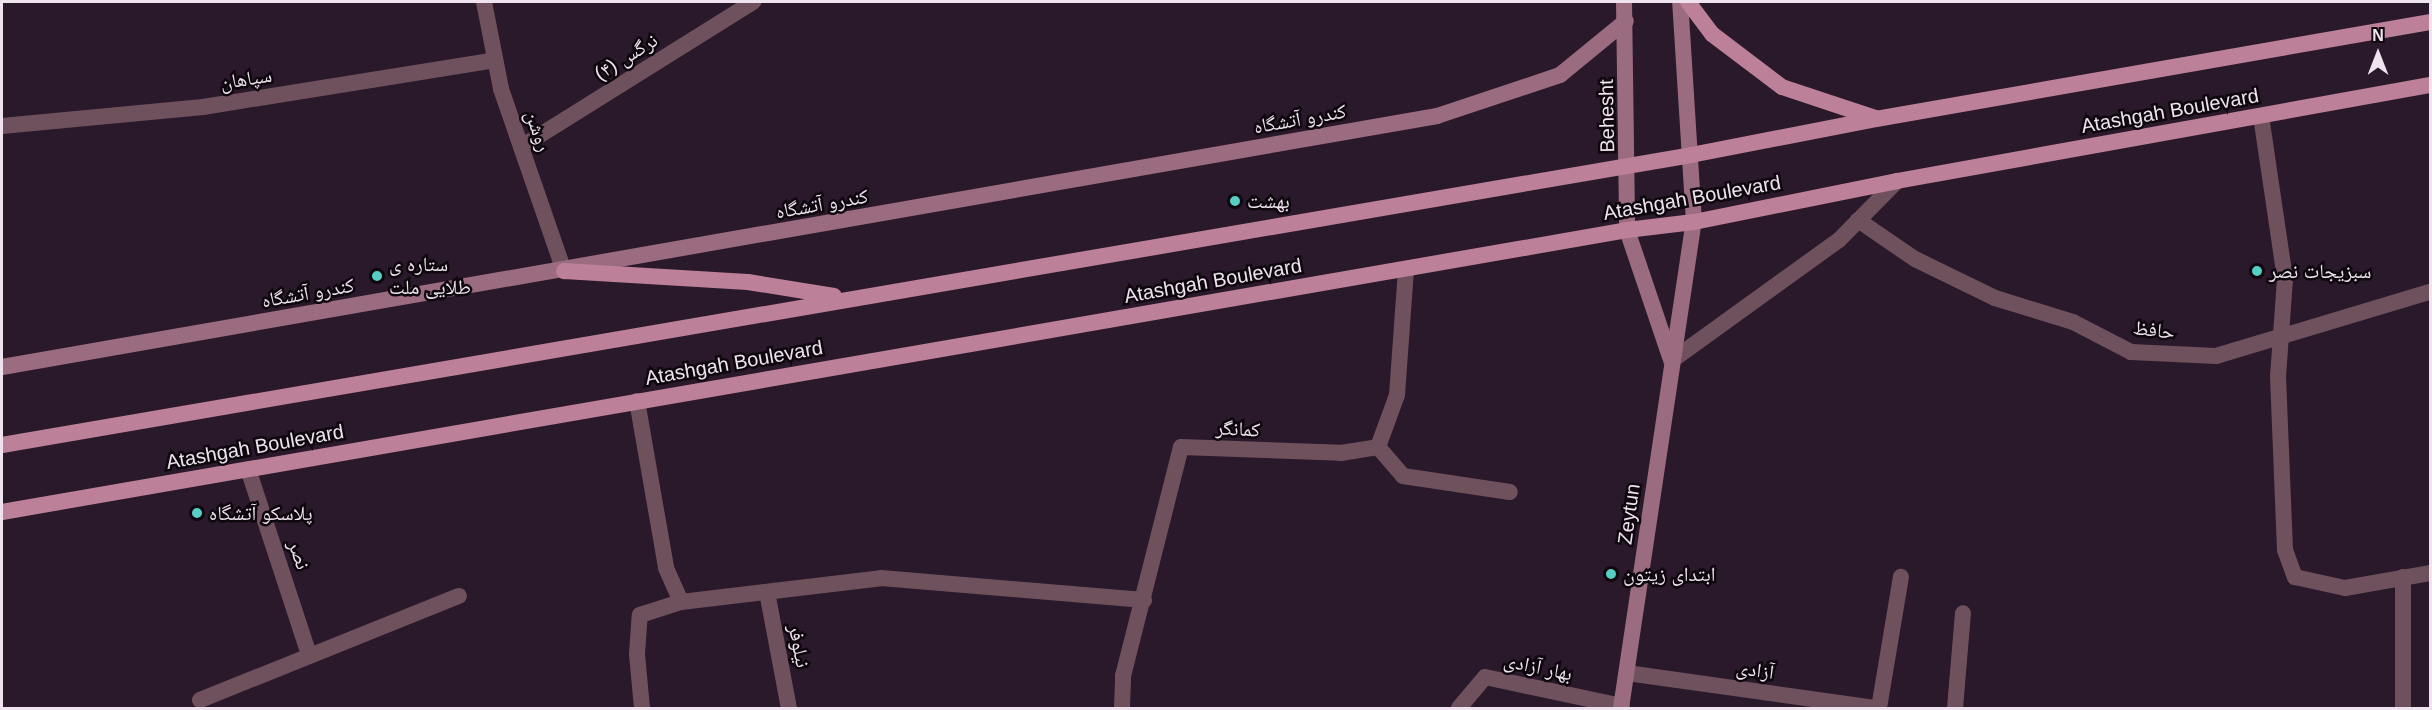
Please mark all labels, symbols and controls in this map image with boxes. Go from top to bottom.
north arrow [2348,24,2408,84]
text: N [2372,27,2384,44]
street label: نرگس (۴) [590,28,662,86]
street label: سپاهان [218,63,274,95]
street label: Behesht [1594,79,1620,153]
street label: Atashgah Boulevard [2079,84,2261,138]
street label: کندرو آتشگاه [1252,99,1348,139]
street label: روشن [520,107,556,155]
street label: Atashgah Boulevard [1601,171,1783,225]
street label: کندرو آتشگاه [774,184,870,224]
place label: بهشت [1247,189,1290,213]
marker: بهشت [1228,194,1242,208]
place label: ستاره ی طلایی ملت [389,252,471,299]
street label: Atashgah Boulevard [1122,254,1304,308]
place label: سبزیجات نصر [2269,259,2371,283]
marker: سبزیجات نصر [2250,264,2264,278]
marker: ستاره ی طلایی ملت [370,269,384,283]
street label: کندرو آتشگاه [260,273,356,313]
street label: حافظ [2132,316,2176,344]
street label: Atashgah Boulevard [643,336,825,390]
street label: کمانگر [1215,416,1261,442]
street label: Atashgah Boulevard [164,420,346,474]
street label: Zeytun [1613,482,1645,546]
place label: پلاسکو آتشگاه [209,501,313,525]
marker: پلاسکو آتشگاه [190,506,204,520]
street label: نصر [283,537,315,573]
place label: ابتدای زیتون [1623,562,1715,586]
marker: ابتدای زیتون [1604,567,1618,581]
street label: نیلوفر [783,622,815,670]
street label: بهار آزادی [1502,648,1574,686]
street label: آزادی [1735,655,1775,685]

